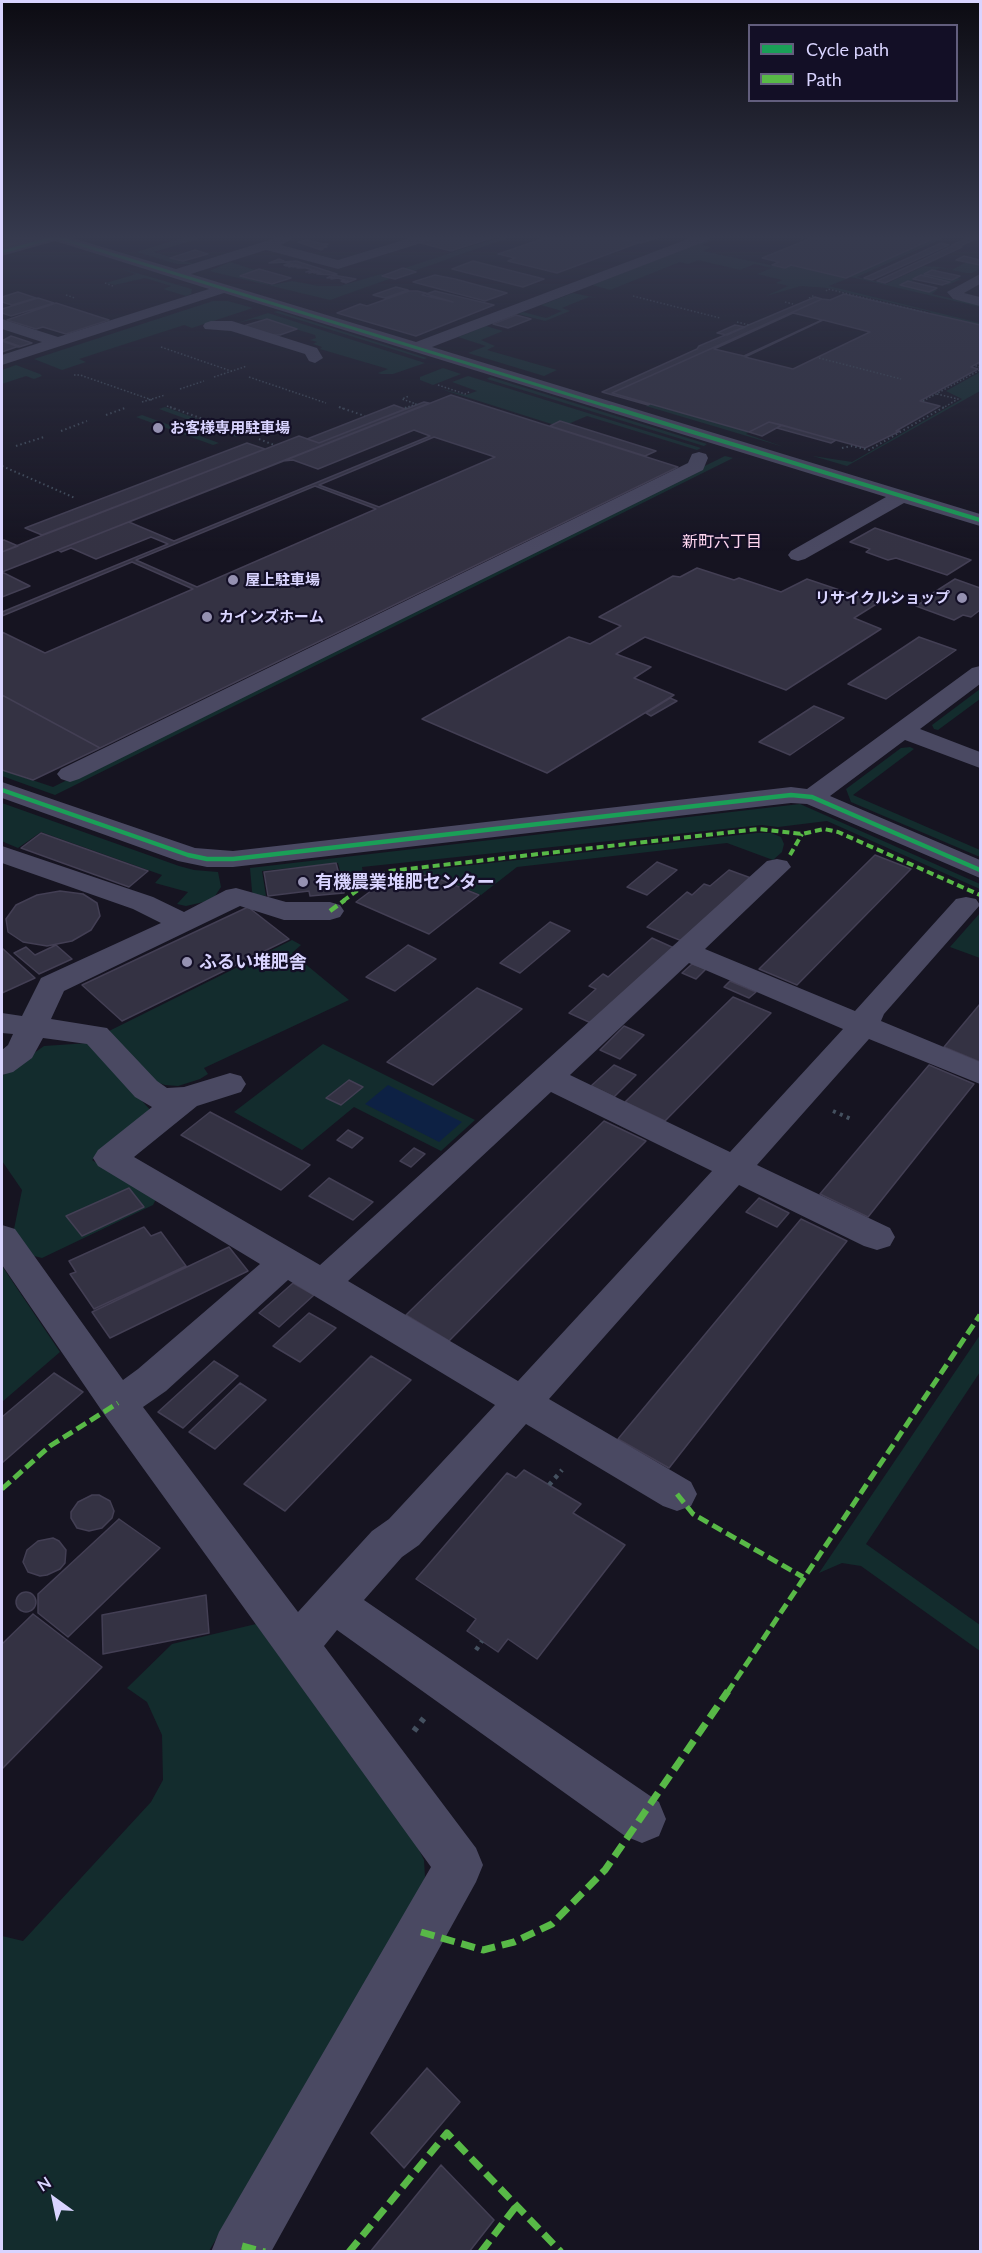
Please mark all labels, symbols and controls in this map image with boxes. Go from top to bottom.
legend [748,24,958,102]
text: Cycle path [806,38,889,60]
text: Path [806,68,842,90]
place label: お客様専用駐車場 [170,419,290,437]
marker: お客様専用駐車場 [151,421,165,435]
district label: 新町六丁目 [682,532,762,552]
place label: 屋上駐車場 [245,571,320,589]
marker: 屋上駐車場 [226,573,240,587]
place label: リサイクルショップ [815,589,950,607]
marker: リサイクルショップ [955,591,969,605]
place label: カインズホーム [219,608,324,626]
marker: カインズホーム [200,610,214,624]
place label: 有機農業堆肥センター [315,871,495,893]
marker: 有機農業堆肥センター [296,875,310,889]
place label: ふるい堆肥舎 [199,951,307,973]
marker: ふるい堆肥舎 [180,955,194,969]
north arrow [24,2169,84,2229]
text: N [34,2172,54,2195]

